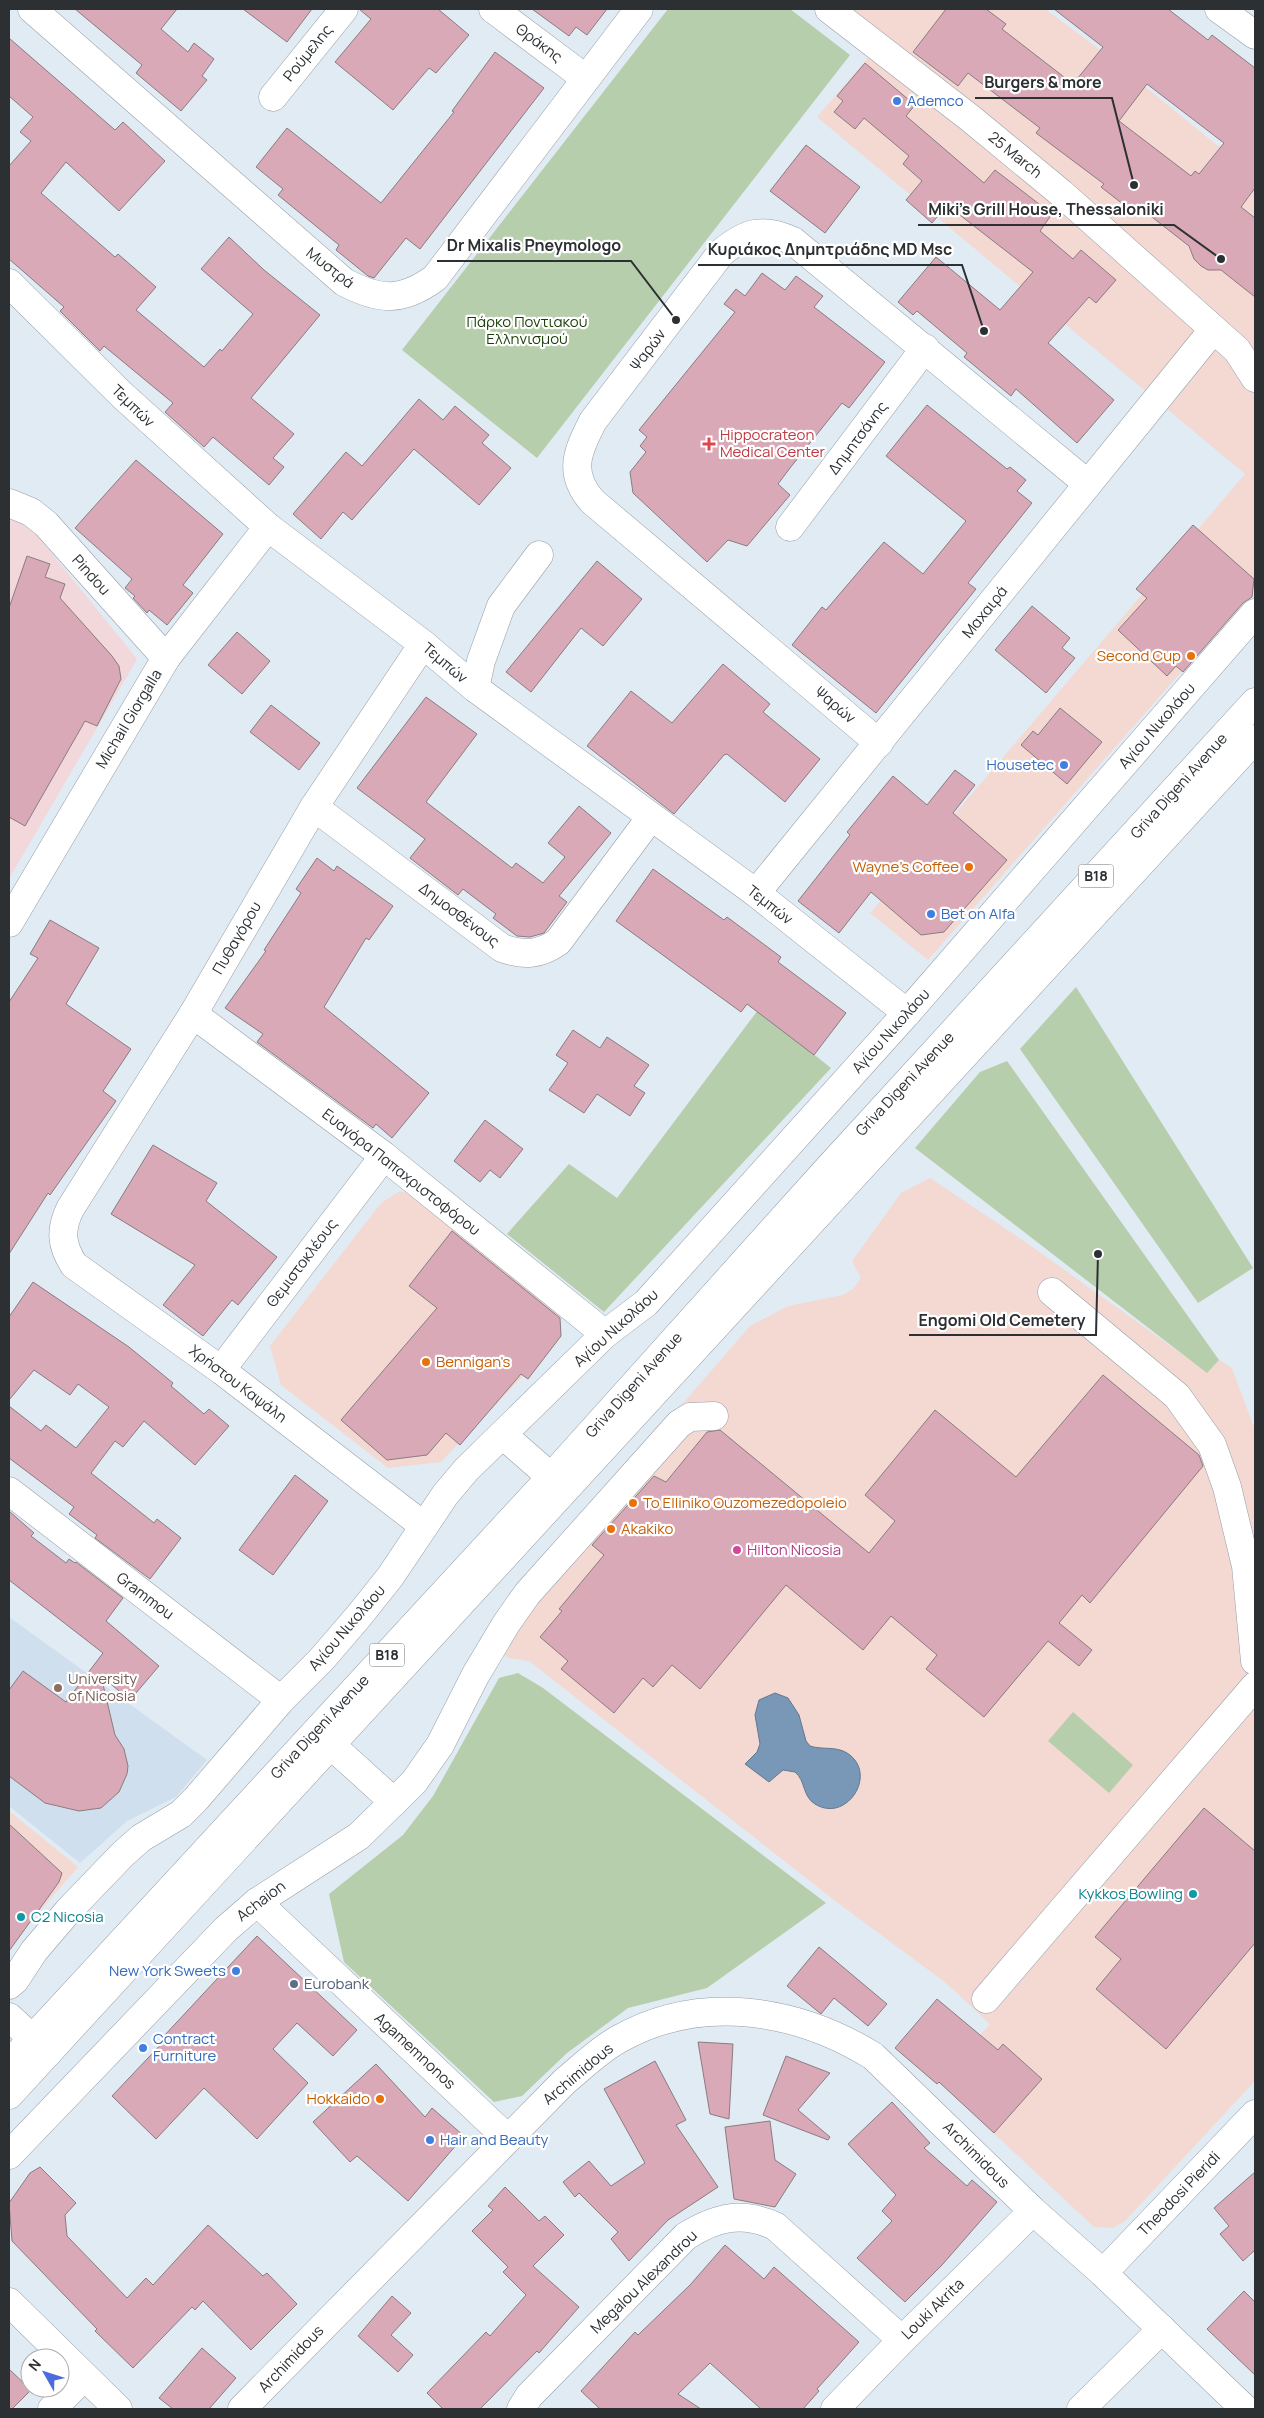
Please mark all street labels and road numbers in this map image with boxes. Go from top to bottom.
street label: Θράκης [512,18,567,67]
street label: Ρούμελης [278,20,337,86]
street label: 25 March [984,126,1047,183]
street label: Μυστρά [302,242,359,293]
street label: Ψαρών [625,324,671,375]
street label: Τεμπών [107,380,160,432]
street label: Δημητσάνης [823,397,892,479]
street label: Pindou [67,550,115,600]
street label: Μαχαιρά [957,581,1012,642]
street label: Τεμπών [418,638,473,688]
street label: Michail Giorgalla [91,665,166,772]
street label: Αγίου Νικολάου [1113,678,1200,773]
street label: Ψαρών [810,681,861,728]
street label: Griva Digeni Avenue [1125,728,1232,843]
road number: B18 [1078,864,1114,888]
street label: Δημοσθένους [415,877,504,952]
street label: Τεμπών [743,880,798,929]
street label: Πυθαγόρου [207,897,266,978]
street label: Αγίου Νικολάου [847,984,934,1078]
street label: Griva Digeni Avenue [851,1027,959,1140]
street label: Ευαγόρα Παπαχριστοφόρου [318,1103,485,1240]
street label: Θεμιστοκλέους [261,1214,342,1311]
street label: Αγίου Νικολάου [569,1284,663,1371]
street label: Griva Digeni Avenue [580,1327,687,1442]
street label: Χρήστου Καψάλη [185,1340,292,1427]
street label: Grammou [112,1567,178,1624]
street label: Αγίου Νικολάου [303,1580,390,1675]
road number: B18 [370,1644,404,1666]
street label: Griva Digeni Avenue [266,1670,374,1783]
street label: Achaion [232,1875,290,1926]
street label: Agamemnonos [370,2008,461,2094]
street label: Archimidous [538,2038,618,2109]
street label: Archimidous [938,2117,1014,2193]
street label: Theodosi Pieridi [1133,2147,1224,2241]
street label: Megalou Alexandrou [586,2225,702,2338]
street label: Louki Akrita [897,2273,969,2344]
street label: Archimidous [253,2320,328,2397]

